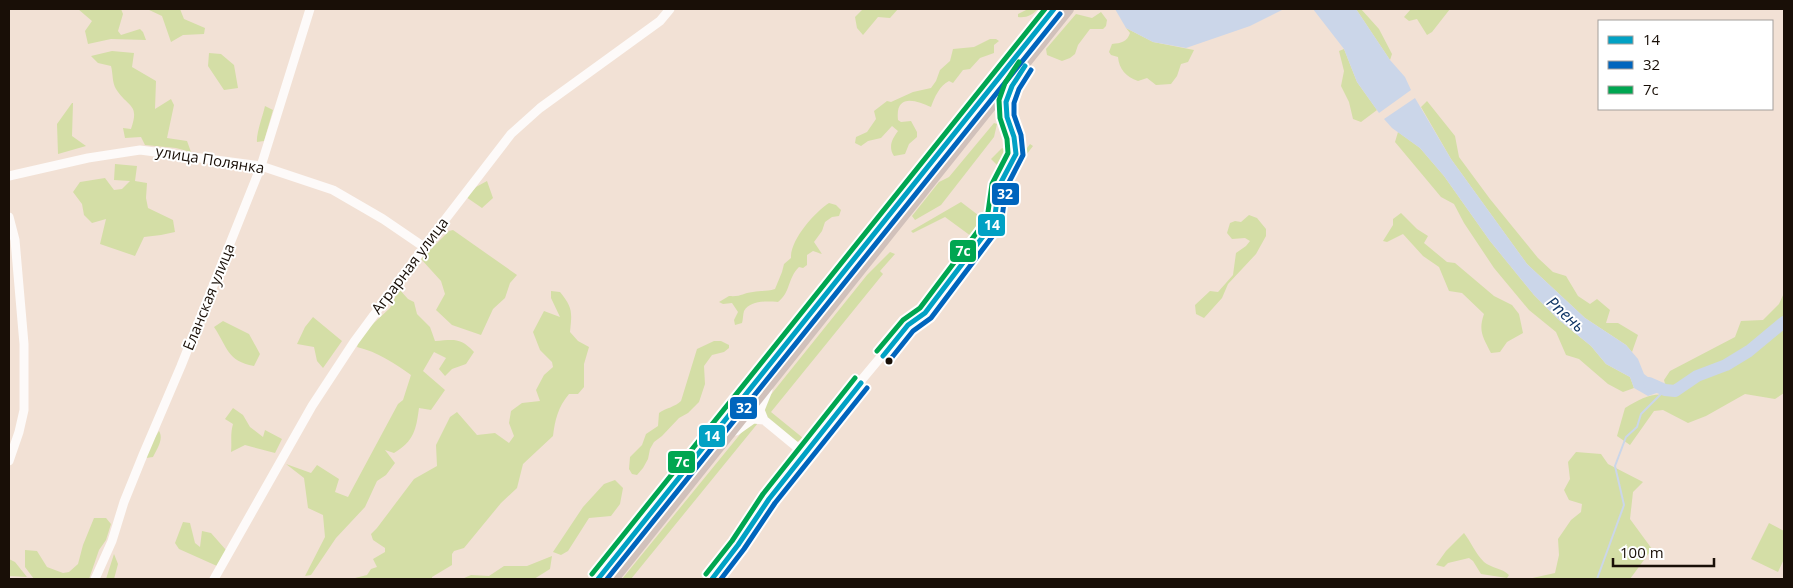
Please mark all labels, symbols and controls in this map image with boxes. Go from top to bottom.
legend [1598,20,1773,110]
text: 14 [1643,29,1661,49]
text: 32 [1643,54,1660,74]
text: 7с [1643,79,1659,99]
street label: улица Полянка [154,141,266,177]
line badge: 32 [991,182,1020,206]
text: 32 [997,184,1013,203]
street label: Аграрная улица [366,213,452,318]
line badge: 14 [977,213,1006,237]
text: 14 [984,215,1000,234]
line badge: 7с [949,239,977,263]
street label: Еланская улица [178,240,239,353]
text: 7с [955,241,971,260]
water label: Рпень [1542,291,1590,337]
unlabelled marker [884,356,894,366]
line badge: 32 [729,396,758,420]
text: 32 [736,398,752,417]
line badge: 14 [698,424,726,448]
text: 14 [704,426,720,445]
line badge: 7с [667,450,696,474]
text: 7с [674,452,690,471]
scale bar [1613,536,1714,568]
text: 100 m [1620,542,1664,562]

